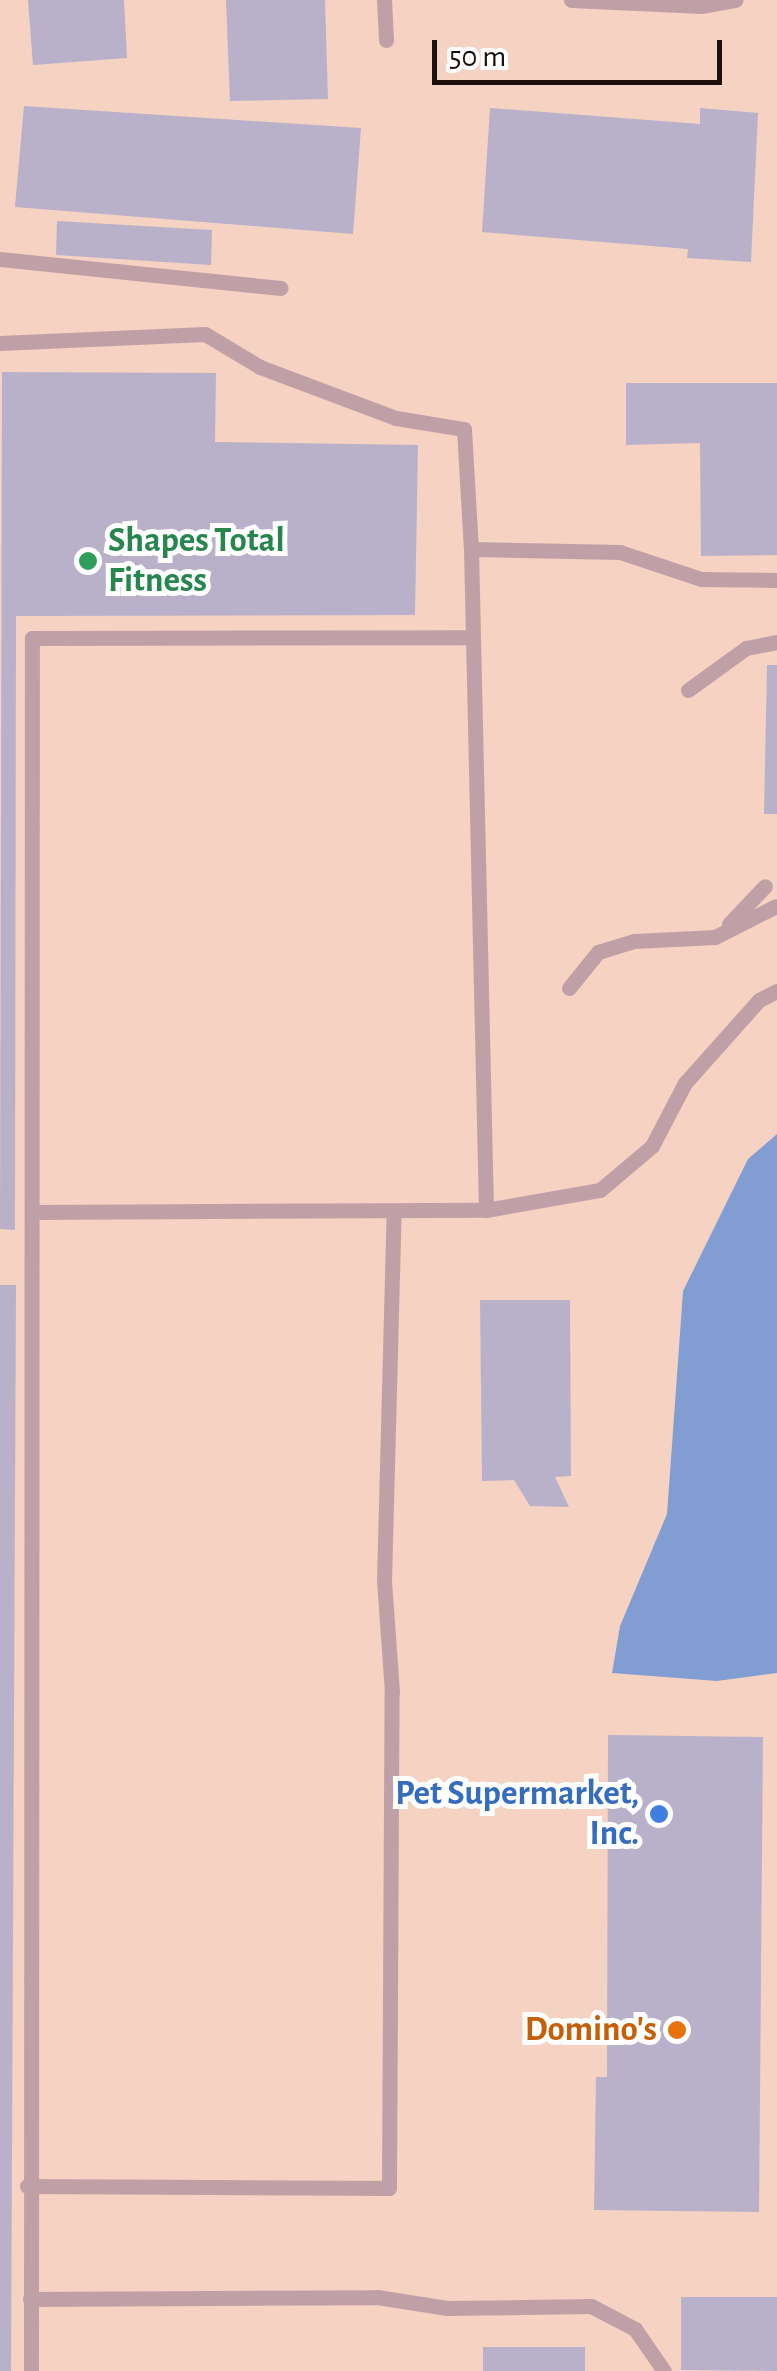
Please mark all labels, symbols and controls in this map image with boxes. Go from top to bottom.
scale bar [437,20,727,82]
text: 50 m [449,42,506,72]
place label: Shapes Total Fitness [108,520,285,602]
marker: Shapes Total Fitness [77,550,99,572]
place label: Pet Supermarket, Inc. [395,1773,639,1855]
marker: Pet Supermarket, Inc. [648,1803,670,1825]
place label: Domino's [525,2009,657,2051]
marker: Domino's [666,2019,688,2041]

